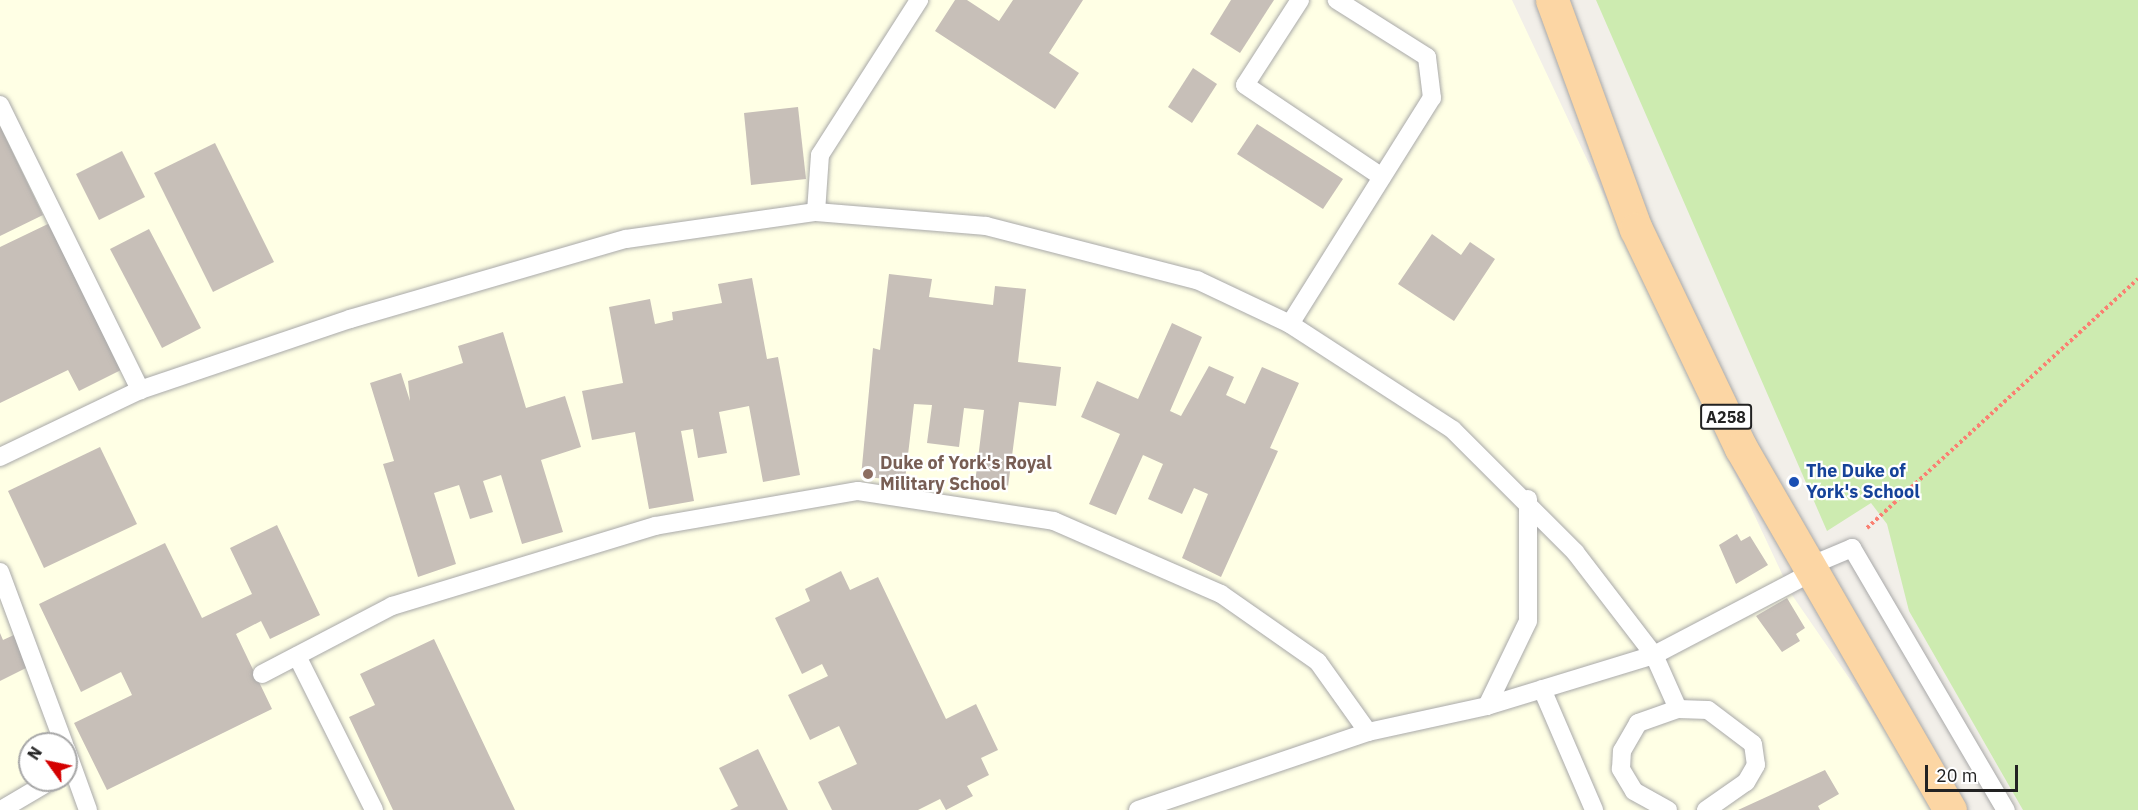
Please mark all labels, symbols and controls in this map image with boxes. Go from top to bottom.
road number: A258 [1699,404,1753,430]
place label: Duke of York's Royal Military School [880,453,1052,496]
place label: The Duke of York's School [1806,461,1920,504]
marker: Duke of York's Royal Military School [861,467,875,481]
marker: The Duke of York's School [1787,475,1801,489]
north arrow [18,732,78,792]
text: N [23,743,46,764]
scale bar [1928,753,2021,791]
text: 20 m [1936,764,1978,787]

